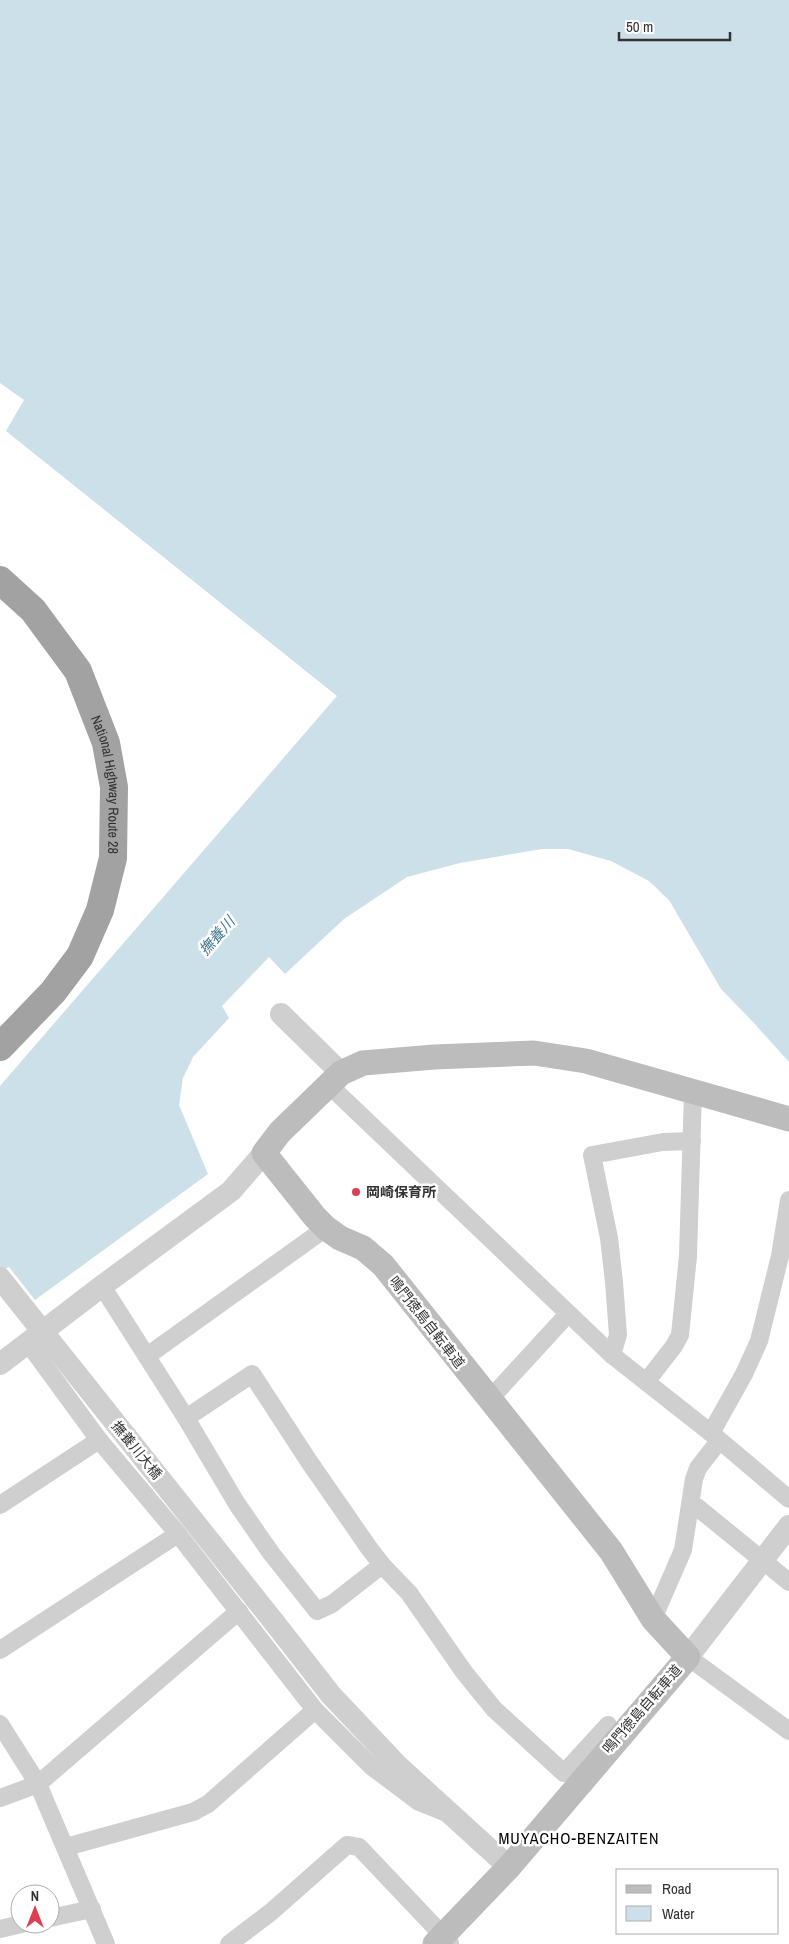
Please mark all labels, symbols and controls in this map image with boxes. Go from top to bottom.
scale bar [619,10,730,42]
text: 50 m [626,16,653,37]
street label: National Highway Route 28 [87,713,123,854]
water label: 撫養川 [194,910,241,960]
place label: 岡崎保育所 [366,1183,436,1201]
marker: 岡崎保育所 [350,1186,362,1198]
street label: 鳴門徳島自転車道 [385,1272,469,1372]
street label: 撫養川大橋 [108,1417,166,1483]
street label: 鳴門徳島自転車道 [598,1661,686,1757]
district label: MUYACHO-BENZAITEN [498,1827,660,1849]
legend [616,1869,779,1934]
text: Road [662,1878,691,1899]
north arrow [10,1884,60,1934]
text: N [31,1887,39,1905]
text: Water [662,1903,694,1924]

